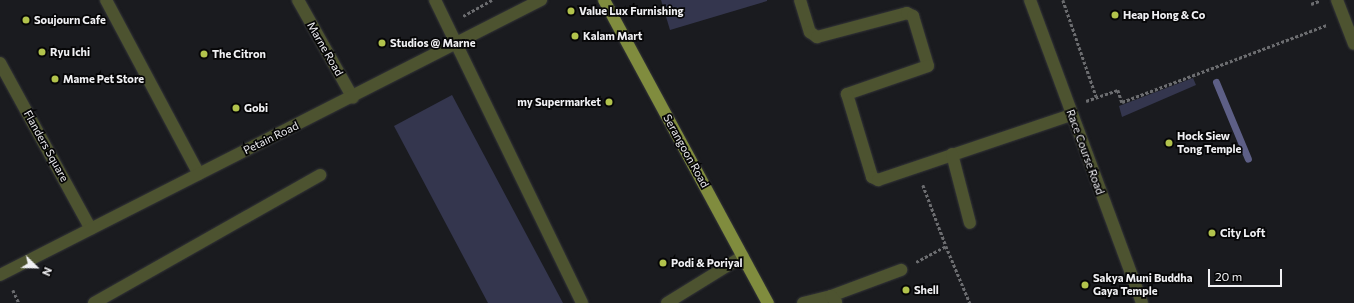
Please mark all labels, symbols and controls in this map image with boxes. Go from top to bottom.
place label: Value Lux Furnishing [579,4,684,18]
marker: Value Lux Furnishing [566,6,576,16]
place label: Heap Hong & Co [1123,8,1205,22]
marker: Heap Hong & Co [1110,10,1120,20]
place label: Soujourn Cafe [34,13,106,27]
marker: Soujourn Cafe [21,15,31,25]
street label: Marne Road [304,20,346,78]
place label: Kalam Mart [583,29,642,43]
marker: Kalam Mart [570,31,580,41]
place label: Studios @ Marne [390,36,475,50]
marker: Studios @ Marne [377,38,387,48]
place label: Ryu Ichi [50,45,90,59]
marker: Ryu Ichi [37,47,47,57]
place label: The Citron [212,47,266,61]
marker: The Citron [199,49,209,59]
place label: Mame Pet Store [63,72,144,86]
marker: Mame Pet Store [50,74,60,84]
place label: my Supermarket [517,95,601,109]
marker: my Supermarket [604,97,614,107]
place label: Gobi [244,101,268,115]
marker: Gobi [231,103,241,113]
street label: Flanders Square [21,108,71,184]
street label: Race Course Road [1063,108,1107,196]
street label: Serangoon Road [660,112,712,190]
street label: Petain Road [241,119,301,157]
place label: Hock Siew Tong Temple [1177,130,1241,156]
marker: Hock Siew Tong Temple [1164,138,1174,148]
place label: City Loft [1220,226,1265,240]
marker: City Loft [1207,228,1217,238]
north arrow [16,247,56,287]
place label: Podi & Poriyal [671,256,743,270]
marker: Podi & Poriyal [658,258,668,268]
scale bar [1210,261,1284,287]
text: N [40,266,55,278]
text: 20 m [1215,269,1242,283]
place label: Sakya Muni Buddha Gaya Temple [1093,272,1192,298]
marker: Sakya Muni Buddha Gaya Temple [1080,280,1090,290]
place label: Shell [914,283,939,297]
marker: Shell [901,285,911,295]

